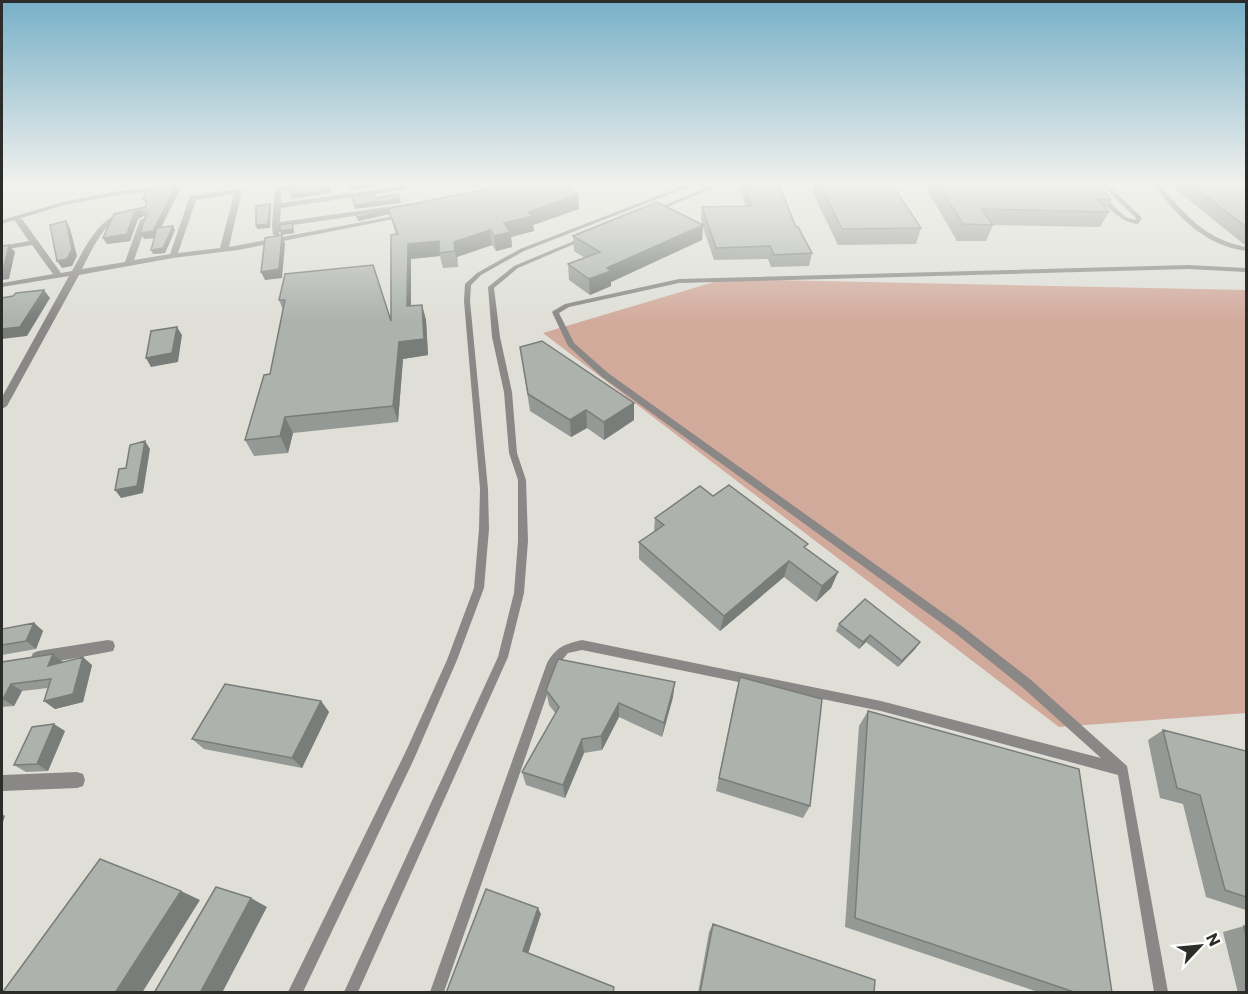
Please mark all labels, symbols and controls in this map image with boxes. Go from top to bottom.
north arrow [1170,916,1230,976]
text: N [1203,930,1225,949]

